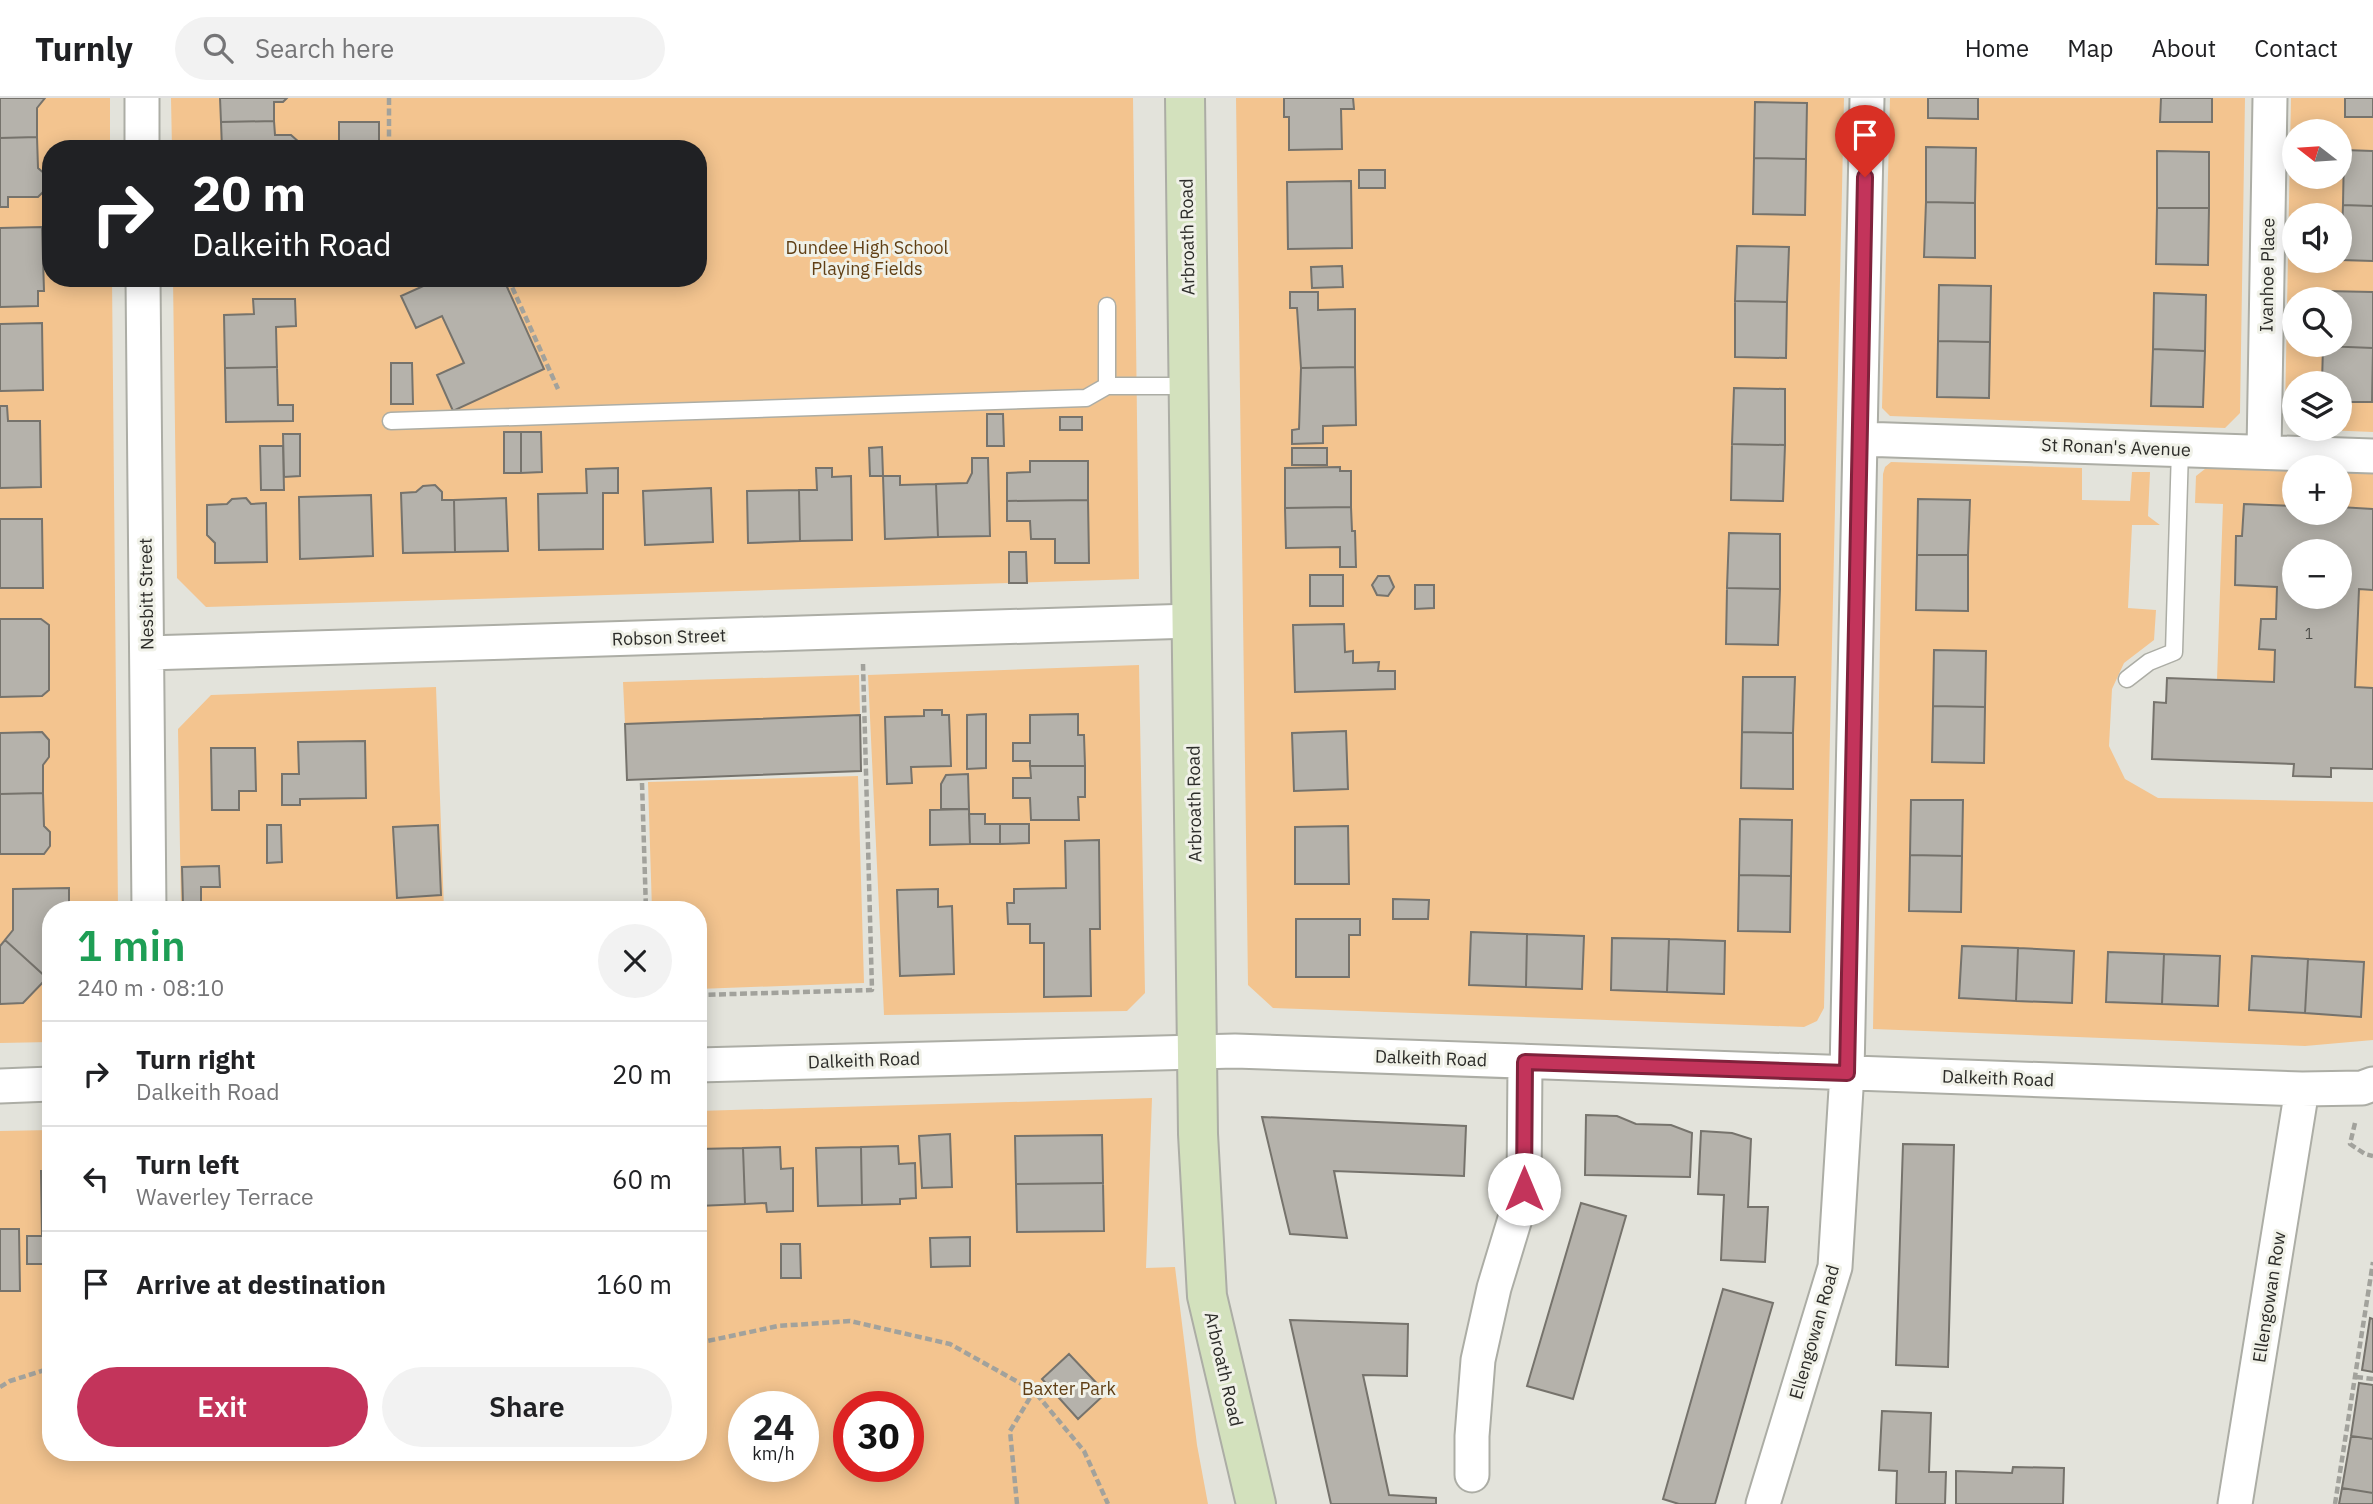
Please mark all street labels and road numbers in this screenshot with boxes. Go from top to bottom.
street label: Arbroath Road [1174,178,1200,296]
street label: Ivanhoe Place [2255,217,2279,332]
street label: St Ronan's Avenue [2041,433,2191,461]
street label: Nesbitt Street [134,538,158,650]
street label: Robson Street [611,624,727,650]
street label: Arbroath Road [1181,745,1207,863]
street label: Dalkeith Road [1374,1045,1488,1071]
street label: Dalkeith Road [807,1047,921,1073]
street label: Dalkeith Road [1941,1065,2055,1091]
street label: Ellengowan Row [2247,1230,2291,1364]
street label: Ellengowan Road [1784,1262,1844,1402]
street label: Arbroath Road [1200,1309,1248,1429]

